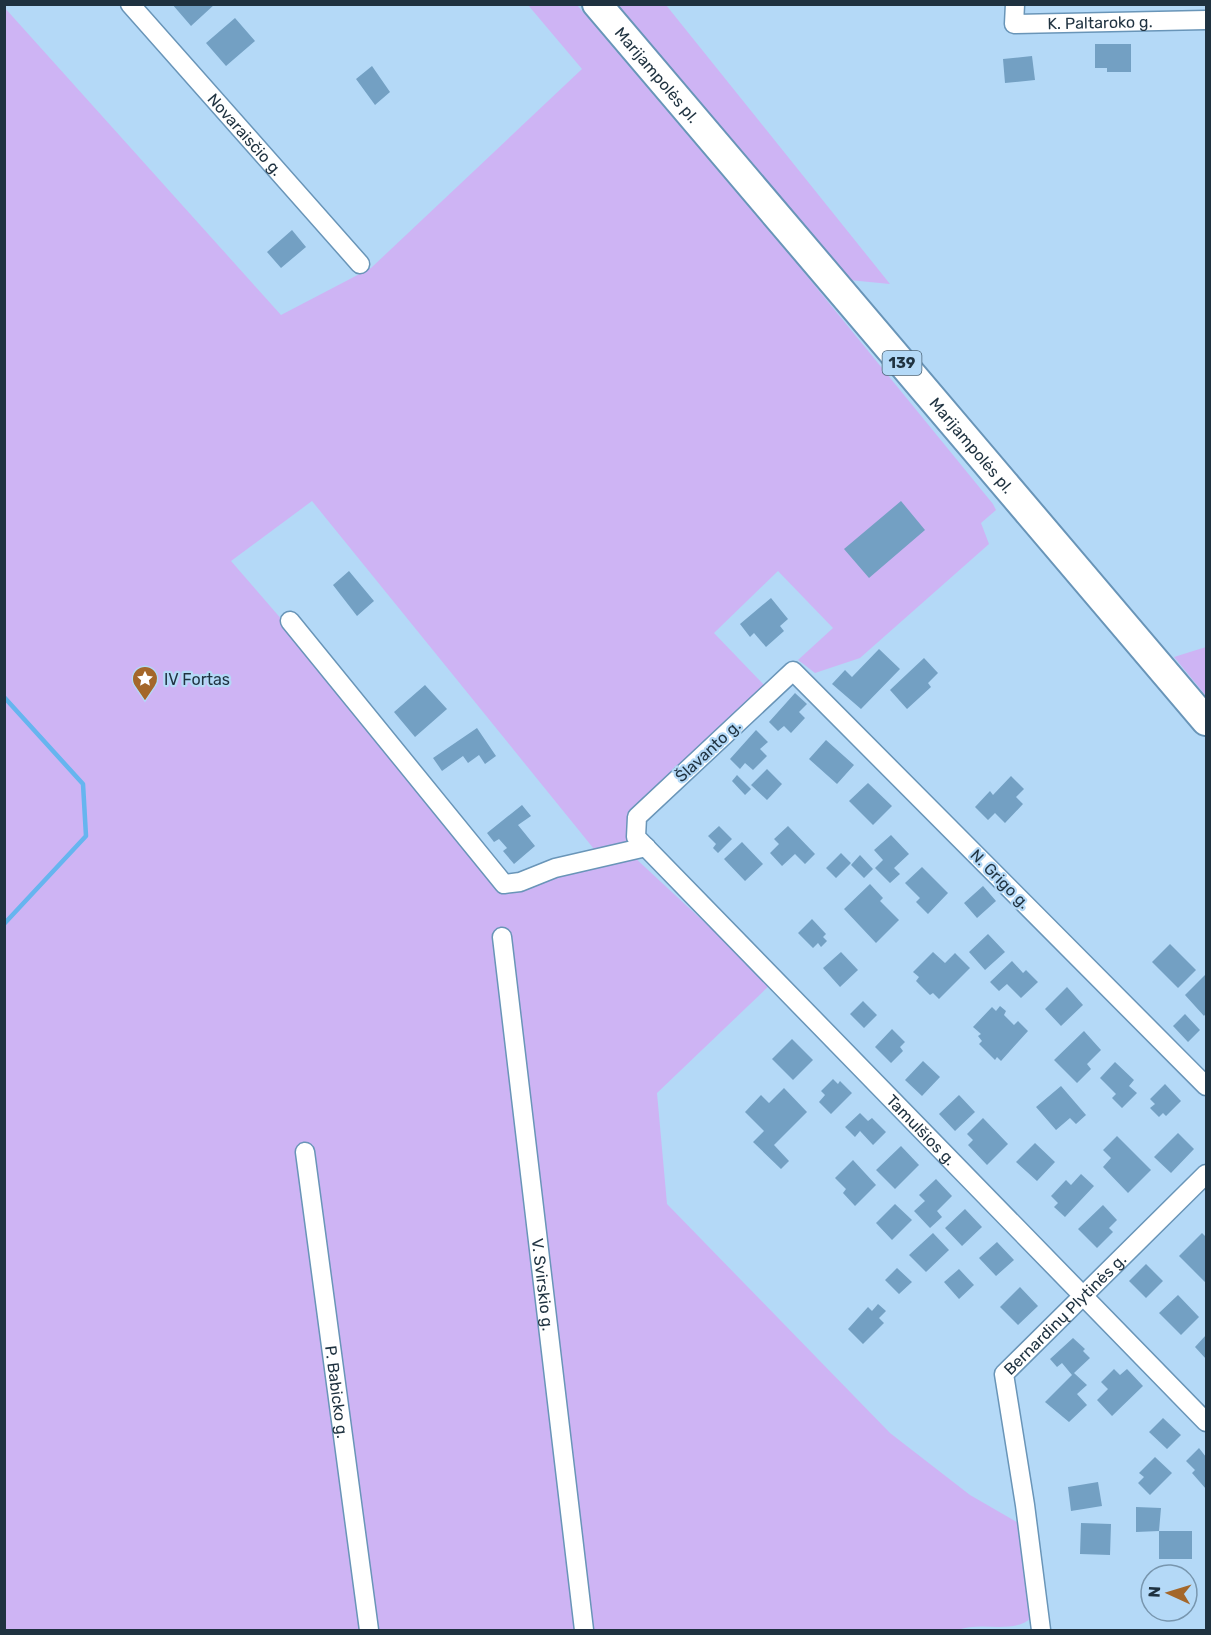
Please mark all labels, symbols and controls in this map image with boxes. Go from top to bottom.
street label: K. Paltaroko g. [1047,12,1153,33]
street label: Marijampolės pl. [611,23,703,127]
street label: Novaraisčio g. [204,89,287,179]
road number: 139 [882,351,922,375]
street label: Marijampolės pl. [926,393,1018,497]
place icon: IV Fortas [130,664,160,702]
place label: IV Fortas [164,670,230,689]
street label: Šlavanto g. [671,715,745,786]
street label: N. Grigo g. [966,845,1034,913]
street label: Tamulšios g. [883,1090,960,1169]
street label: V. Svirskio g. [528,1237,558,1332]
street label: Bernardinų Plytinės g. [1000,1249,1130,1379]
street label: P. Babicko g. [321,1344,353,1439]
north arrow [1139,1563,1199,1623]
text: N [1145,1586,1164,1598]

